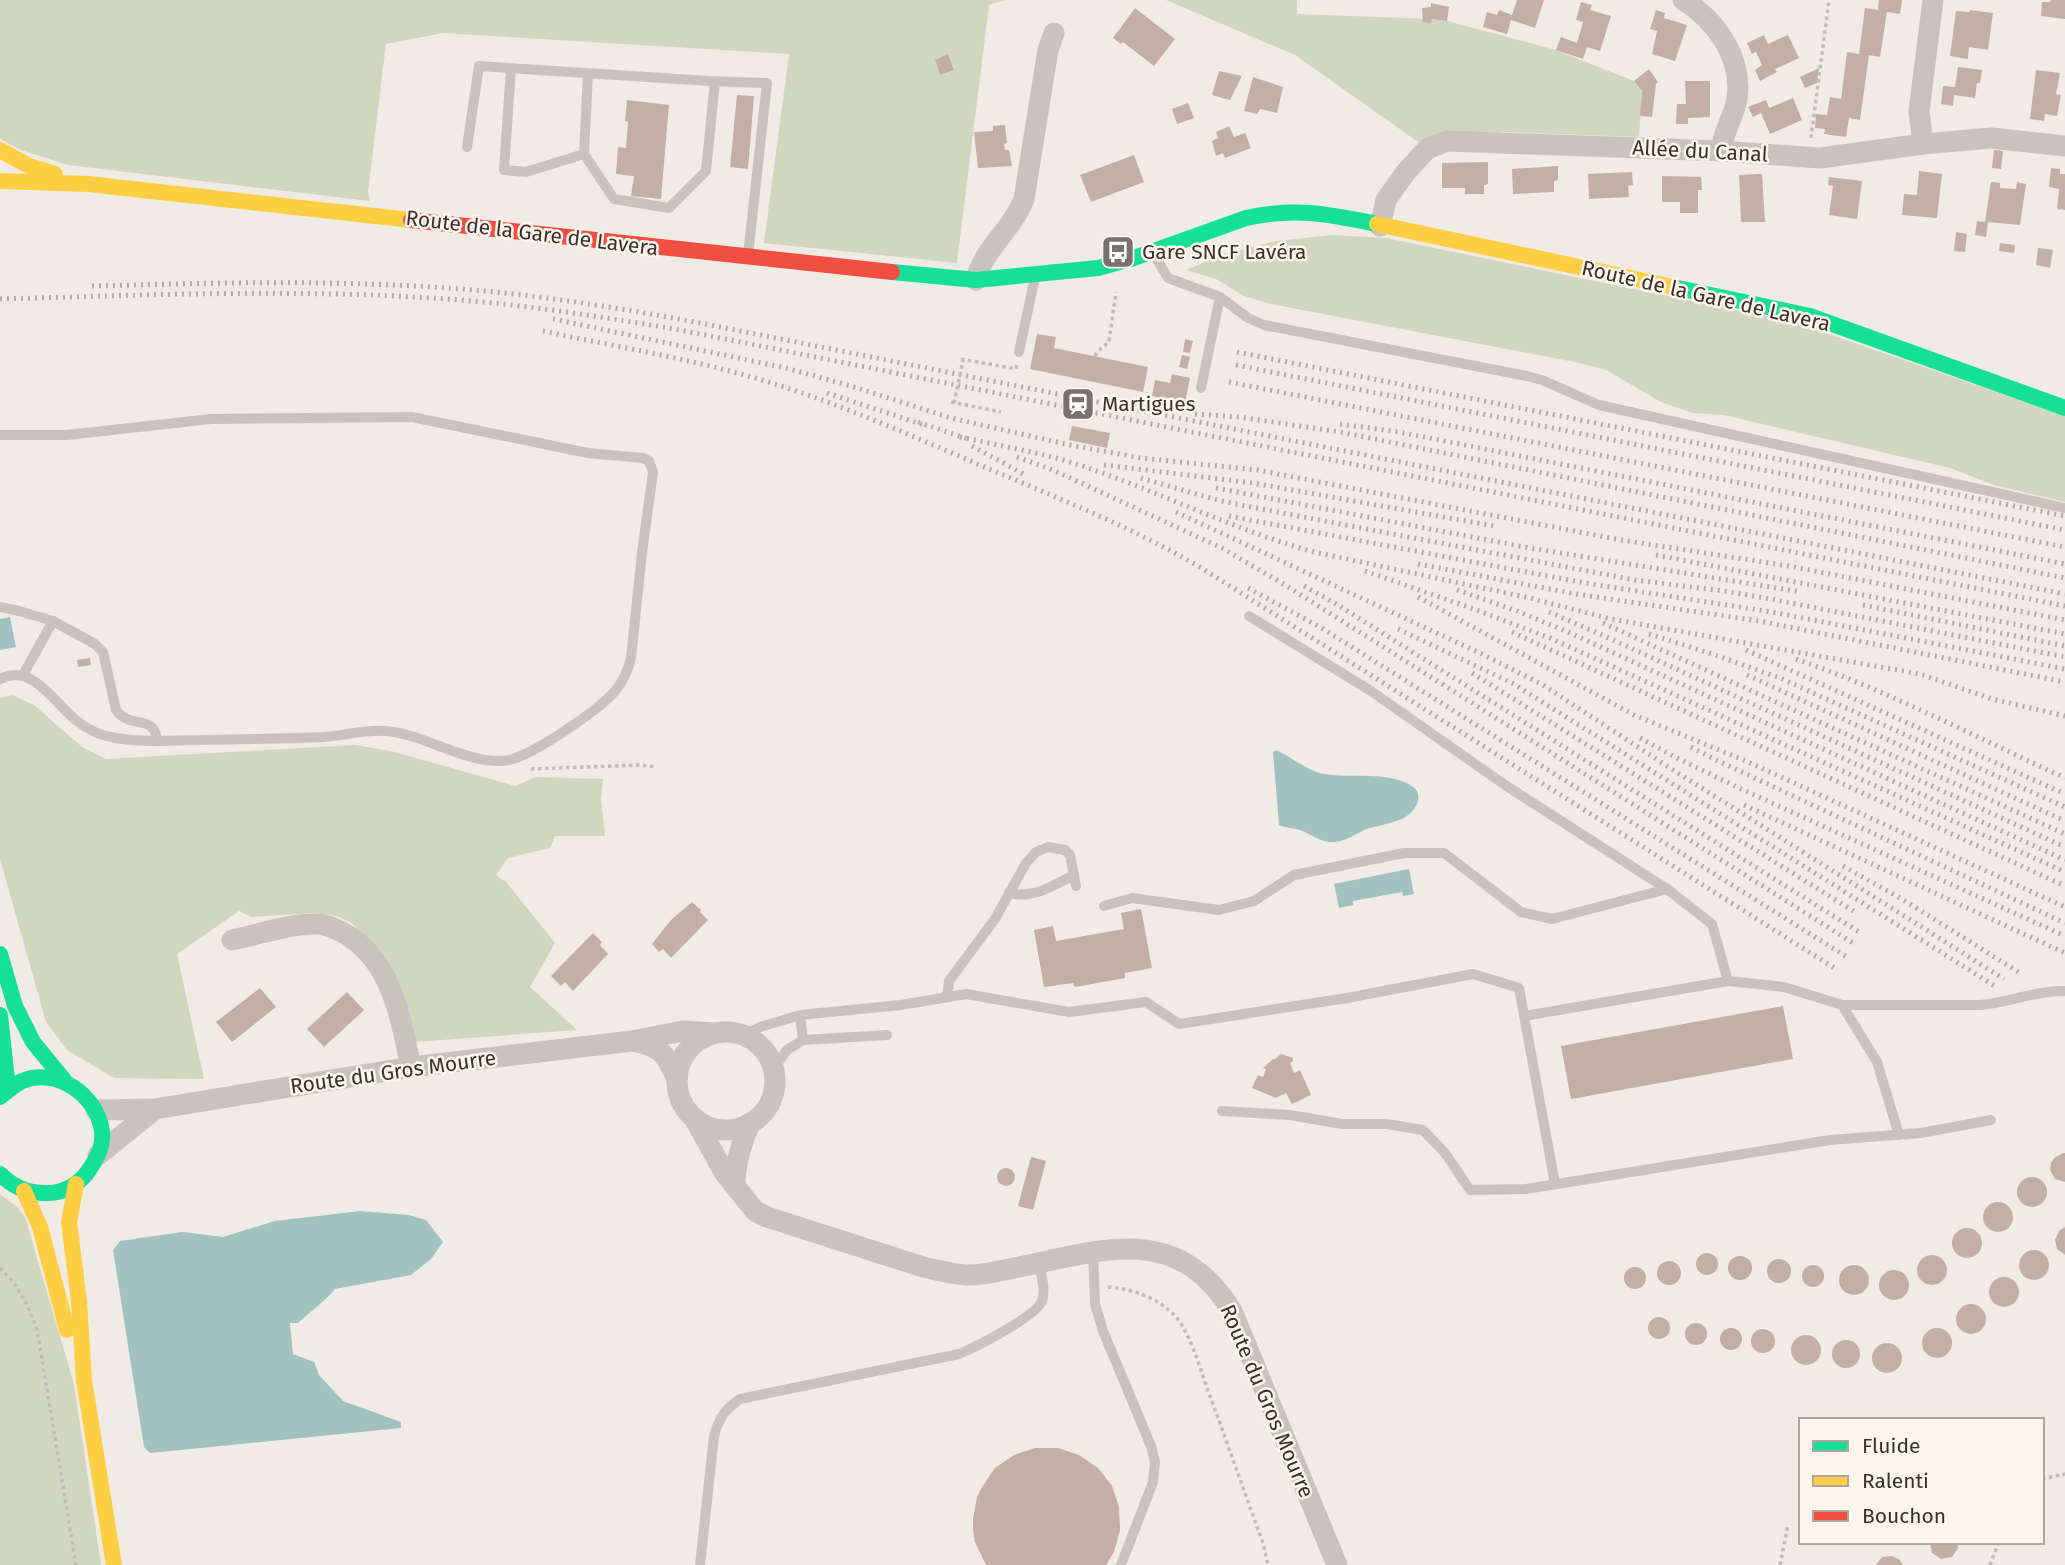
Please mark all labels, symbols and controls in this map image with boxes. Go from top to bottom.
street label: Allée du Canal [1632,134,1768,168]
street label: Route de la Gare de Lavera [404,205,660,261]
bus stop icon: Gare SNCF Lavéra [1099,233,1137,271]
place label: Gare SNCF Lavéra [1142,239,1306,265]
street label: Route de la Gare de Lavera [1579,255,1833,337]
station icon: Martigues [1059,385,1097,423]
place label: Martigues [1102,391,1196,417]
street label: Route du Gros Mourre [288,1045,498,1099]
street label: Route du Gros Mourre [1214,1300,1320,1502]
legend [1799,1418,2044,1544]
text: Fluide [1862,1433,1920,1459]
text: Ralenti [1862,1468,1929,1494]
text: Bouchon [1862,1503,1946,1529]

